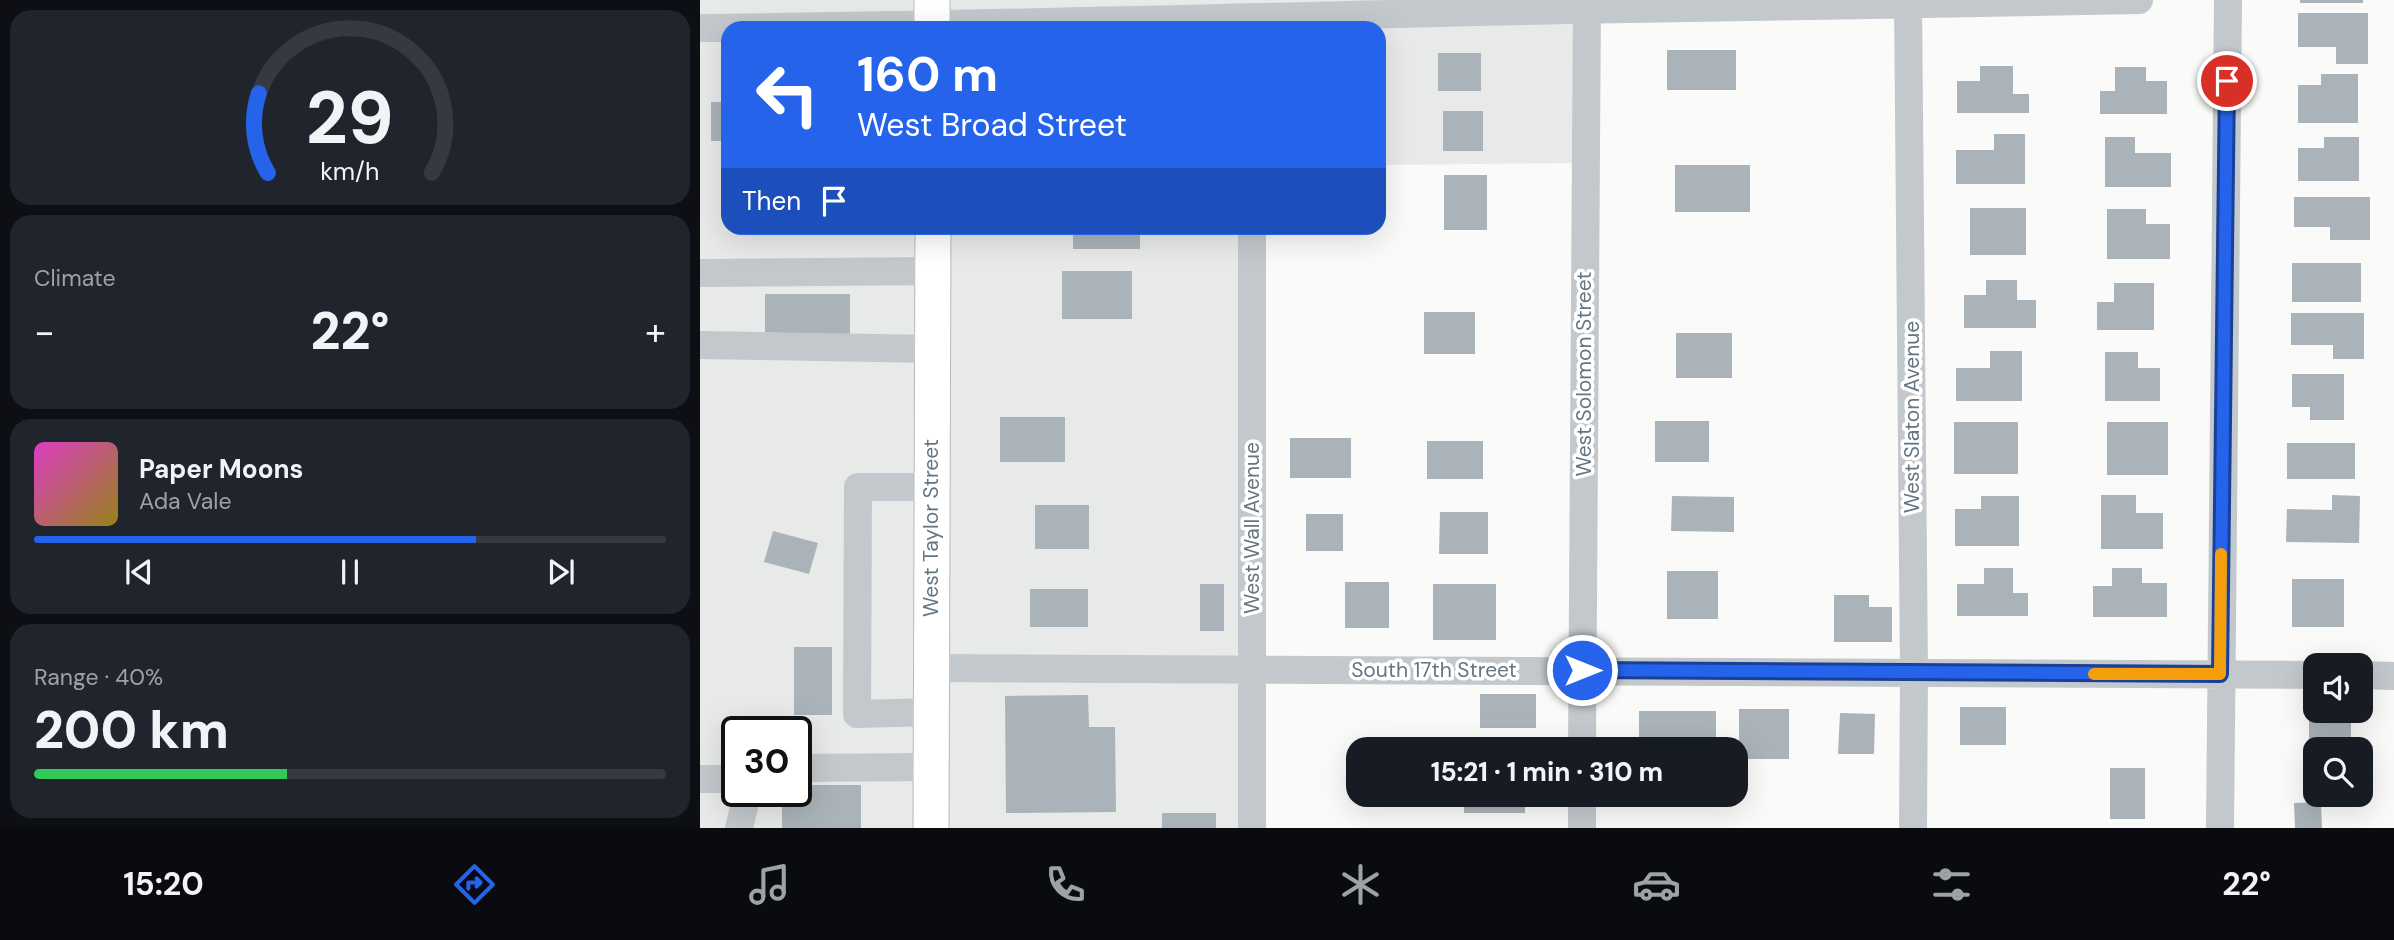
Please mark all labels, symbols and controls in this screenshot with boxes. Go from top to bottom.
text: 160 m [857,42,998,106]
icon: left [742,49,833,140]
pin [2197,51,2257,111]
icon: arrive [2208,62,2246,100]
text: 29 [306,72,394,167]
text: West Broad Street [857,104,1127,146]
text: km/h [320,155,380,188]
icon: arrive [815,182,853,220]
text: Then [742,184,801,218]
text: Climate [34,263,116,293]
street label: West Solomon Street [1570,271,1598,477]
text: 22° [310,297,390,365]
text: − [34,307,55,357]
text: + [645,307,666,357]
street label: West Slaton Avenue [1898,321,1926,513]
street label: West Taylor Street [917,439,945,617]
street label: West Wall Avenue [1238,442,1266,614]
text: Paper Moons [139,452,303,486]
text: Ada Vale [139,486,232,516]
icon: previous [120,553,158,591]
icon: pause [331,553,369,591]
icon: next [542,553,580,591]
position arrow [1545,633,1619,707]
map controls [2303,653,2373,807]
button: sound [2303,653,2373,723]
street label: South 17th Street [1351,656,1517,684]
text: Range · 40% [34,662,163,692]
text: 200 km [34,696,229,764]
speed limit sign: 30 [721,716,812,807]
button: search [2303,737,2373,807]
text: 15:21 · 1 min · 310 m [1431,755,1663,789]
icon: directions [450,860,499,909]
icon: music [745,860,794,909]
icon: phone [1041,860,1090,909]
icon: climate [1336,860,1385,909]
icon: car [1632,860,1681,909]
icon: filters [1927,860,1976,909]
text: 15:20 [123,863,204,905]
text: 22° [2222,863,2271,905]

